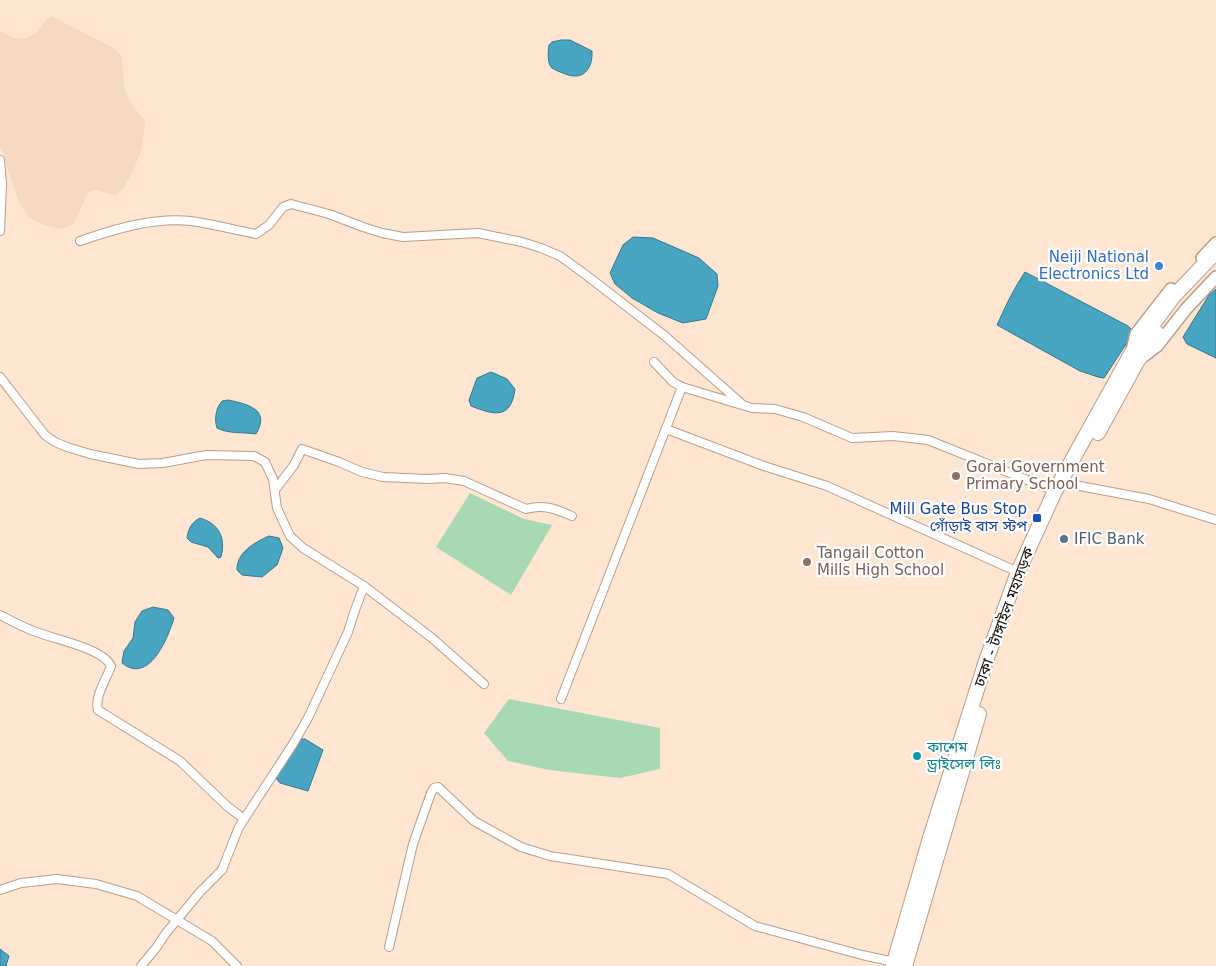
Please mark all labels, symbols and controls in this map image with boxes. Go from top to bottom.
place label: Neiji National Electronics Ltd [1039,248,1149,283]
marker: Neiji National Electronics Ltd [1153,260,1165,272]
place label: Gorai Government Primary School [966,458,1105,493]
marker: Gorai Government Primary School [950,470,962,482]
place label: Mill Gate Bus Stop গোঁড়াই বাস স্টপ [890,500,1027,535]
marker: Mill Gate Bus Stop গোঁড়াই বাস স্টপ [1031,512,1043,524]
place label: IFIC Bank [1074,530,1145,548]
marker: IFIC Bank [1058,533,1070,545]
place label: Tangail Cotton Mills High School [816,544,944,579]
street label: ঢাকা - টাঙ্গাইল মহাসড়ক [970,544,1038,690]
marker: Tangail Cotton Mills High School [801,556,813,568]
place label: কাশেম ড্রাইসেল লিঃ [926,738,1001,773]
marker: কাশেম ড্রাইসেল লিঃ [911,750,923,762]

